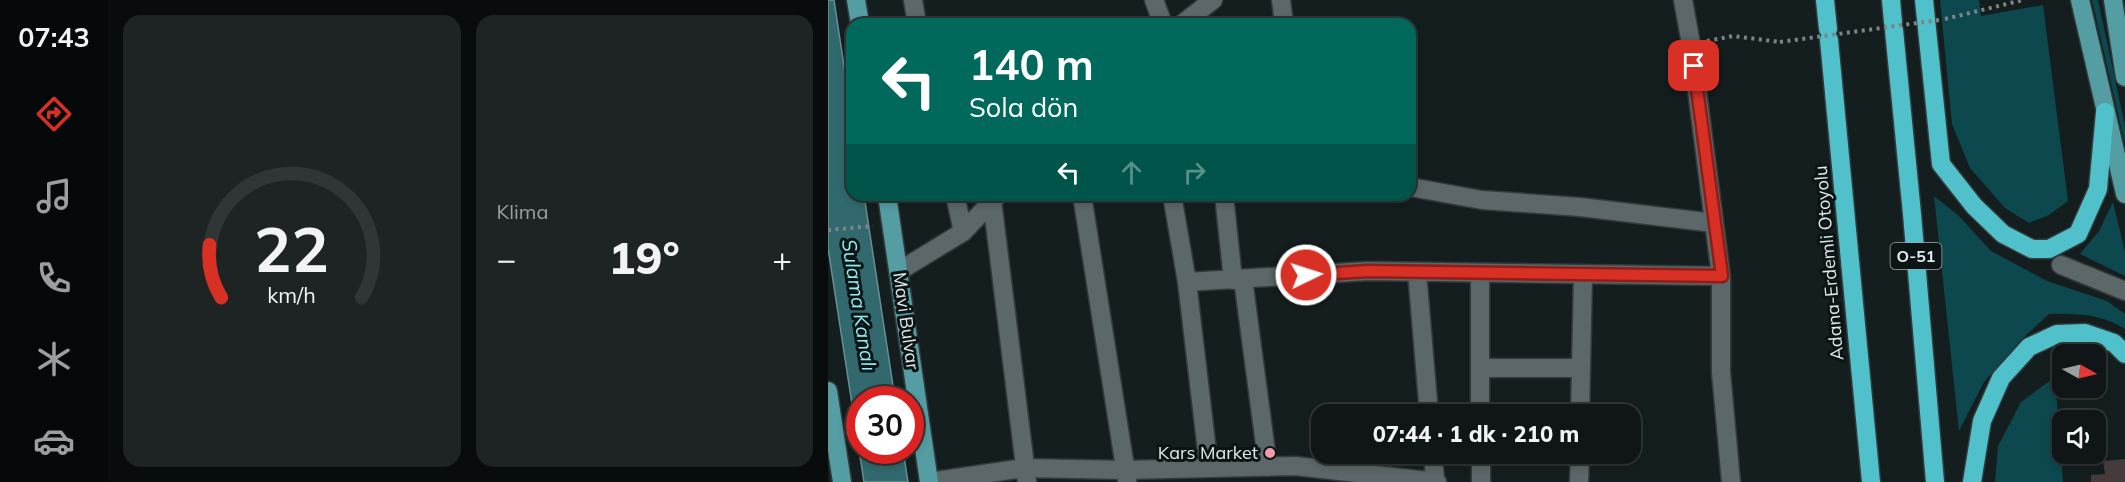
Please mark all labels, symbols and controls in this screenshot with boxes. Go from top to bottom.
text: 07:43 [18,20,90,54]
text: 140 m [969,38,1094,91]
pin [1668,40,1719,91]
icon: left [870,42,948,120]
icon: arrive [1677,49,1710,82]
text: Sola dön [969,90,1078,124]
icon: directions [33,93,75,135]
icon: left [1052,156,1085,189]
icon: ahead [1115,156,1148,189]
icon: right [1178,156,1211,189]
street label: Adana-Erdemli Otoyolu [1809,165,1848,361]
icon: music [33,175,75,217]
text: Klima [497,199,548,224]
text: 22 [254,209,329,288]
text: 19° [609,229,680,285]
water label: Sulama Kanalı [837,237,882,373]
text: − [497,238,516,279]
text: + [772,238,792,279]
position arrow [1274,243,1338,307]
road number: O-51 [1890,243,1942,269]
icon: phone [33,257,75,299]
street label: Mavi Bulvar [888,271,925,372]
text: km/h [267,281,316,308]
icon: climate [33,338,75,380]
north arrow [2052,344,2106,398]
map controls [2052,344,2106,464]
speed limit sign: 30 [846,386,924,464]
button: sound [2052,410,2106,464]
icon: car [33,420,75,462]
text: 07:44 · 1 dk · 210 m [1373,420,1579,448]
place label: Kars Market [1158,441,1258,464]
marker: Kars Market [1263,446,1277,460]

